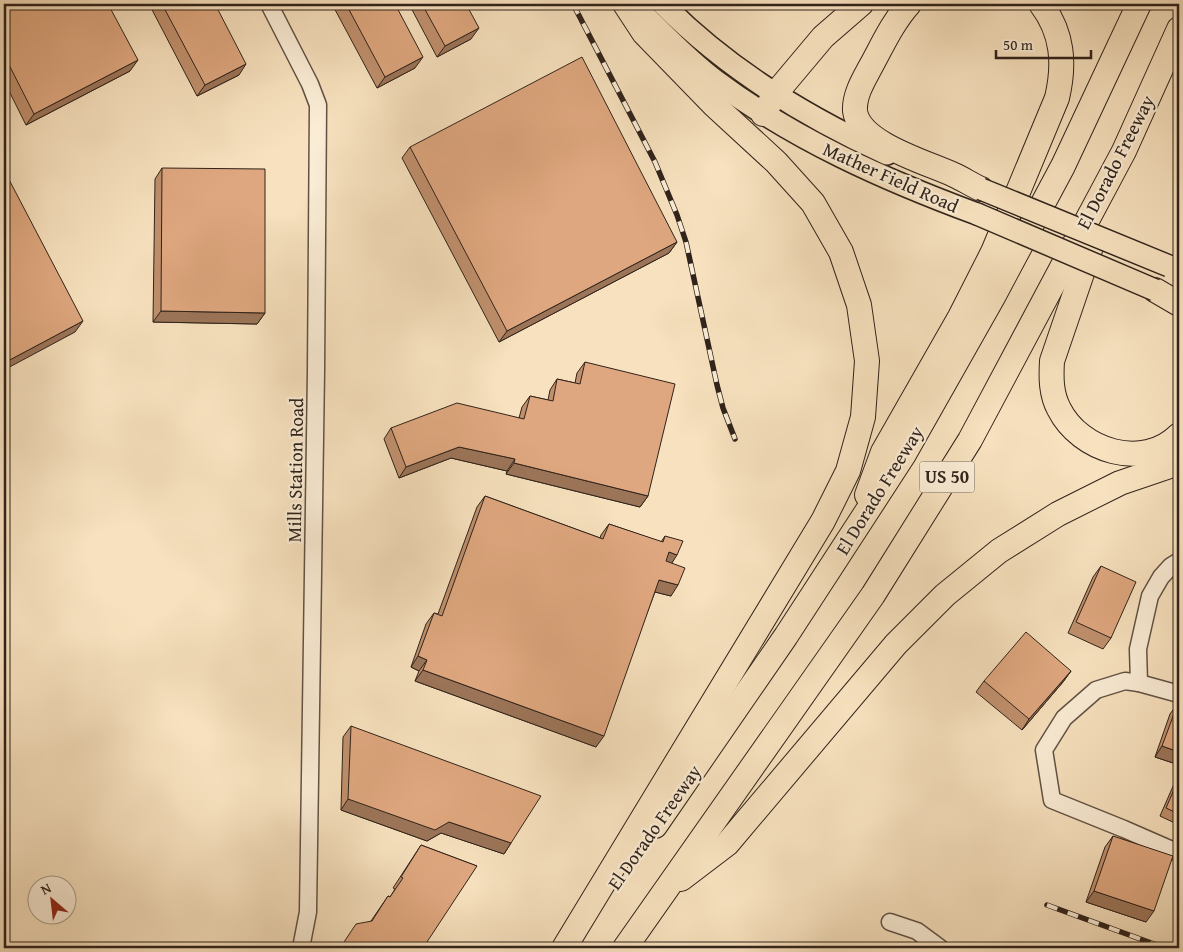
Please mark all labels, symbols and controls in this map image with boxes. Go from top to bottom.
scale bar [996,28,1090,60]
text: 50 m [1003,34,1034,55]
street label: El Dorado Freeway [1069,90,1161,234]
street label: Mather Field Road [819,135,964,220]
street label: Mills Station Road [280,397,310,543]
street label: El Dorado Freeway [828,420,930,560]
road number: US 50 [920,462,974,492]
street label: El Dorado Freeway [600,758,708,895]
north arrow [28,874,78,924]
text: N [37,877,55,900]

